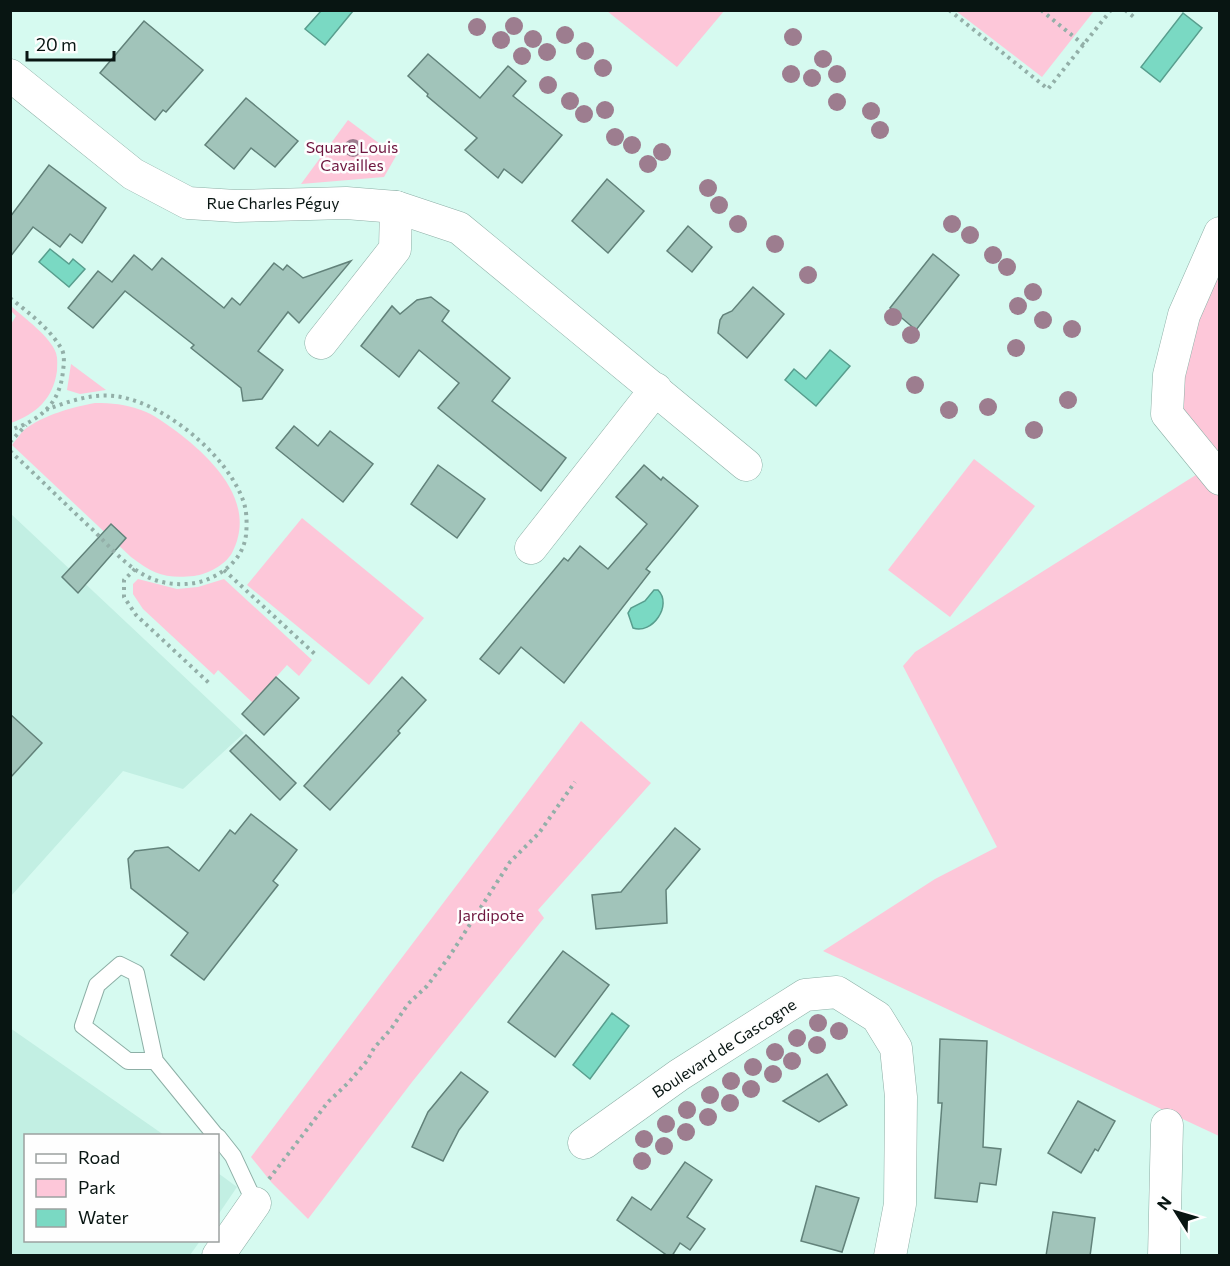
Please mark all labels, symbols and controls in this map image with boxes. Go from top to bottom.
scale bar [27,24,114,62]
text: 20 m [36,33,77,55]
park label: Square Louis Cavailles [306,137,398,174]
street label: Rue Charles Péguy [207,193,339,212]
park label: Jardipote [458,905,524,924]
street label: Boulevard de Gascogne [648,994,799,1101]
legend [24,1134,219,1242]
text: Road [78,1146,120,1168]
text: Park [78,1176,116,1198]
north arrow [1146,1182,1206,1242]
text: N [1152,1192,1175,1213]
text: Water [78,1206,129,1228]

